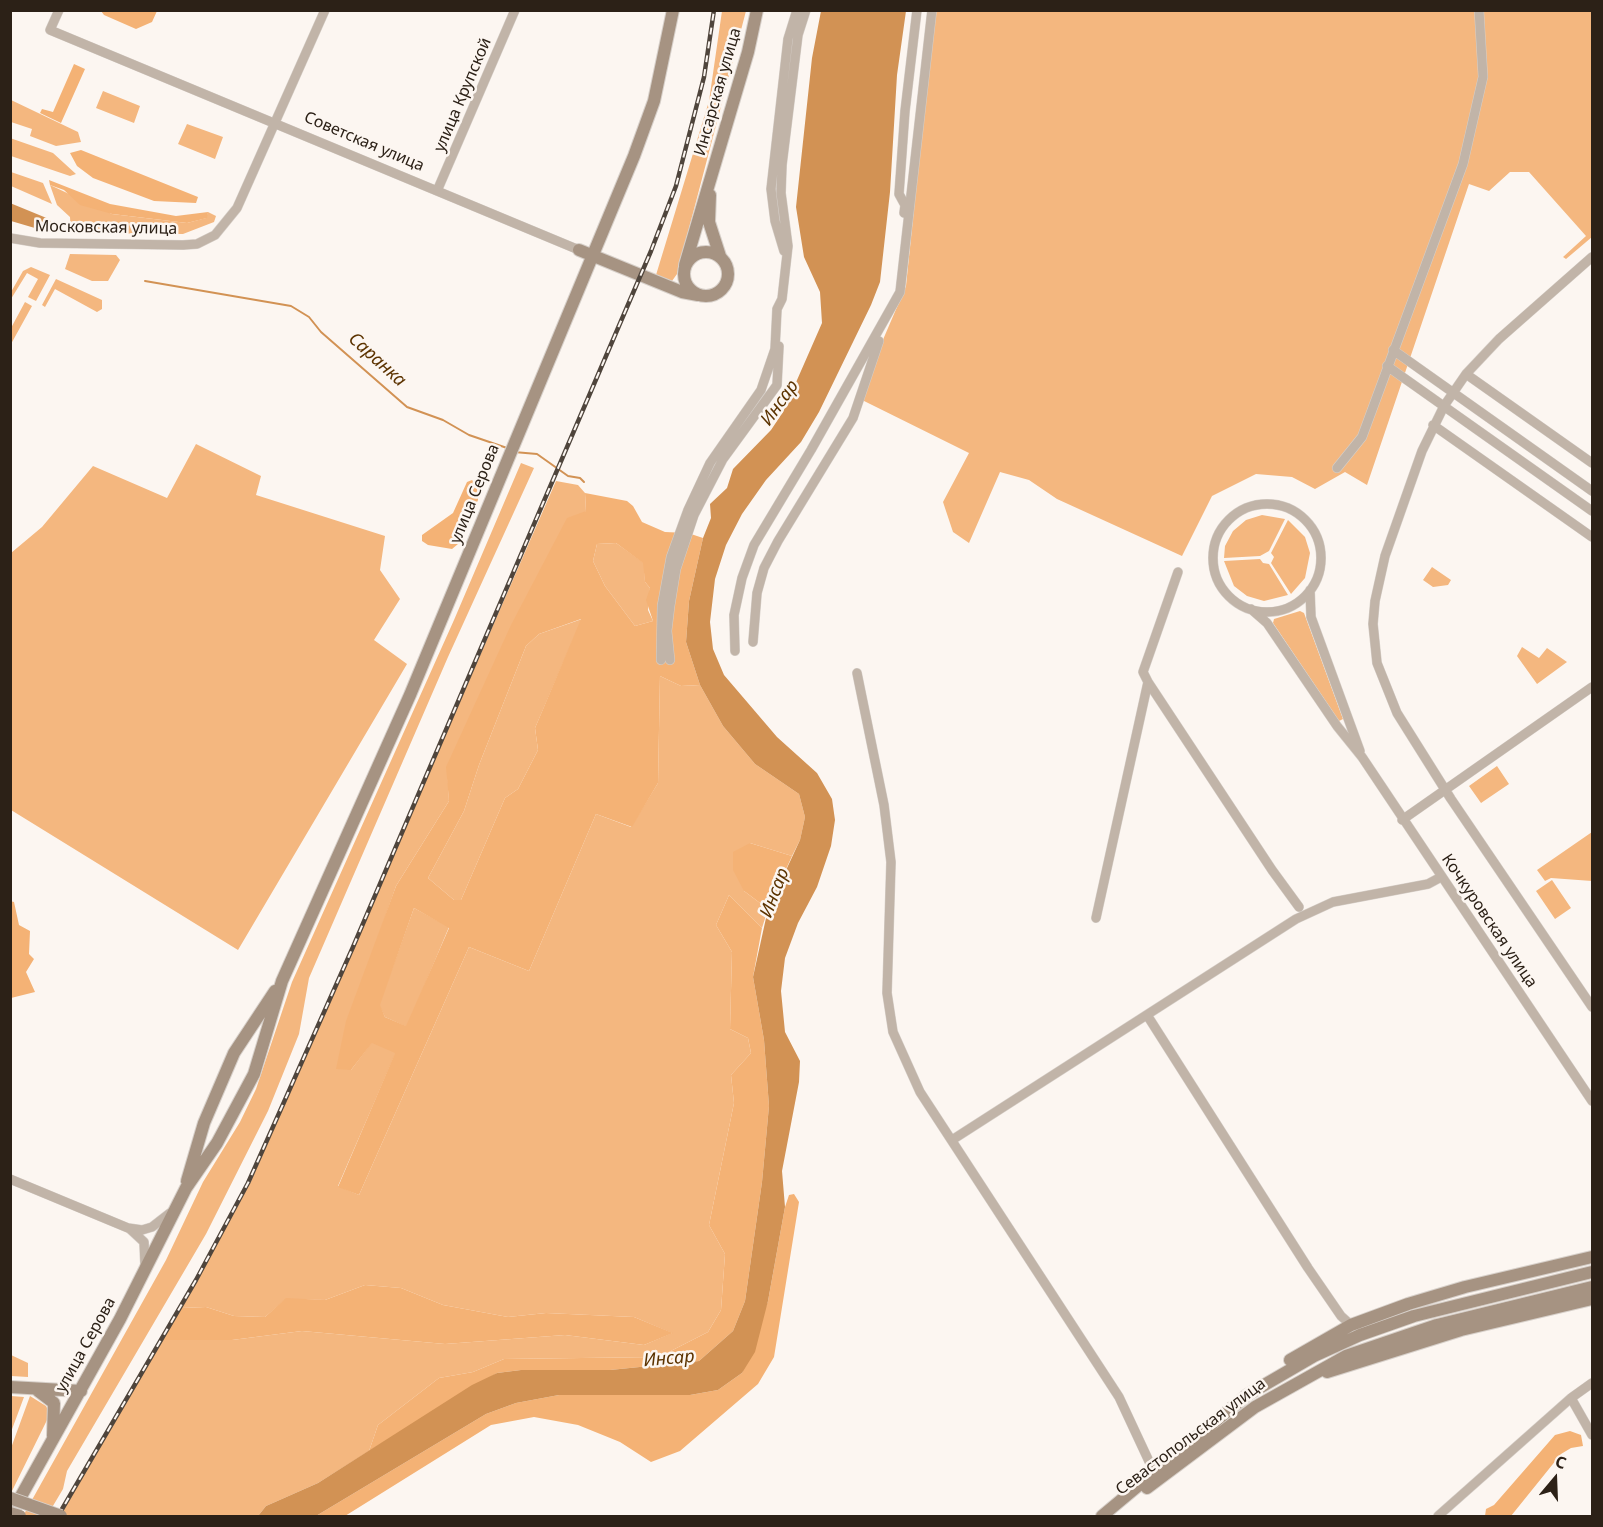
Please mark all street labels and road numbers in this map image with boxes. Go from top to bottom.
street label: Инсарская улица [691,26,745,158]
street label: улица Крупской [430,35,496,155]
street label: Советская улица [301,108,427,176]
street label: Московская улица [35,217,177,239]
street label: улица Серова [446,441,504,547]
street label: Кочкуровская улица [1437,851,1541,991]
street label: улица Серова [52,1294,120,1396]
street label: Севастопольская улица [1112,1374,1270,1500]

